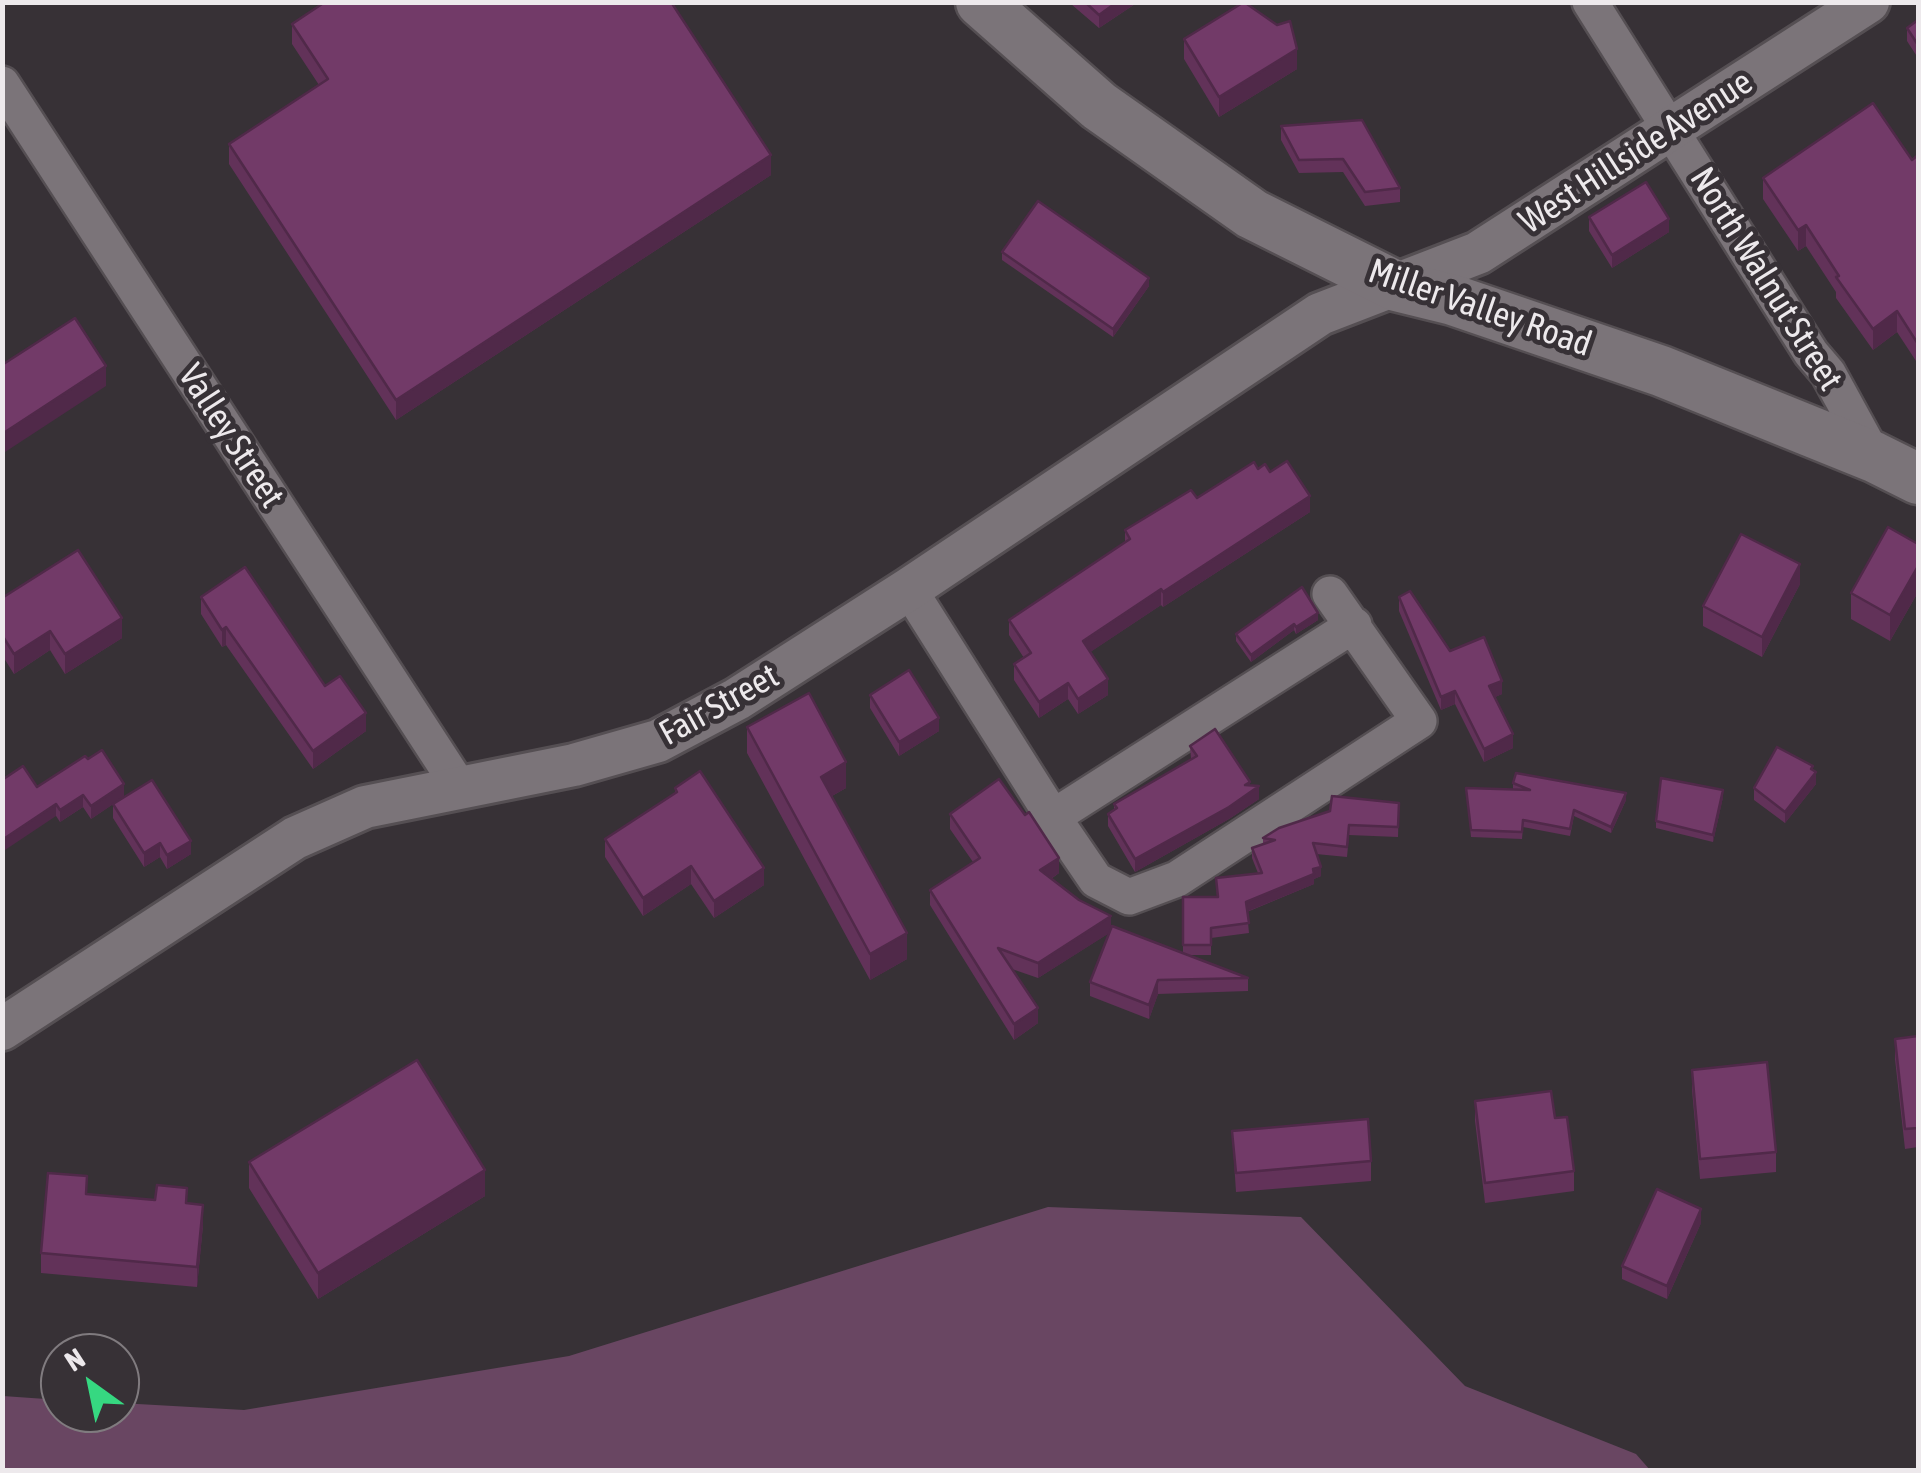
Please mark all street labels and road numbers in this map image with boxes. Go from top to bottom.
street label: West Hillside Avenue [1512,61,1760,243]
street label: North Walnut Street [1681,160,1851,398]
street label: Miller Valley Road [1363,250,1597,366]
street label: Valley Street [169,357,293,515]
street label: Fair Street [652,655,786,755]

